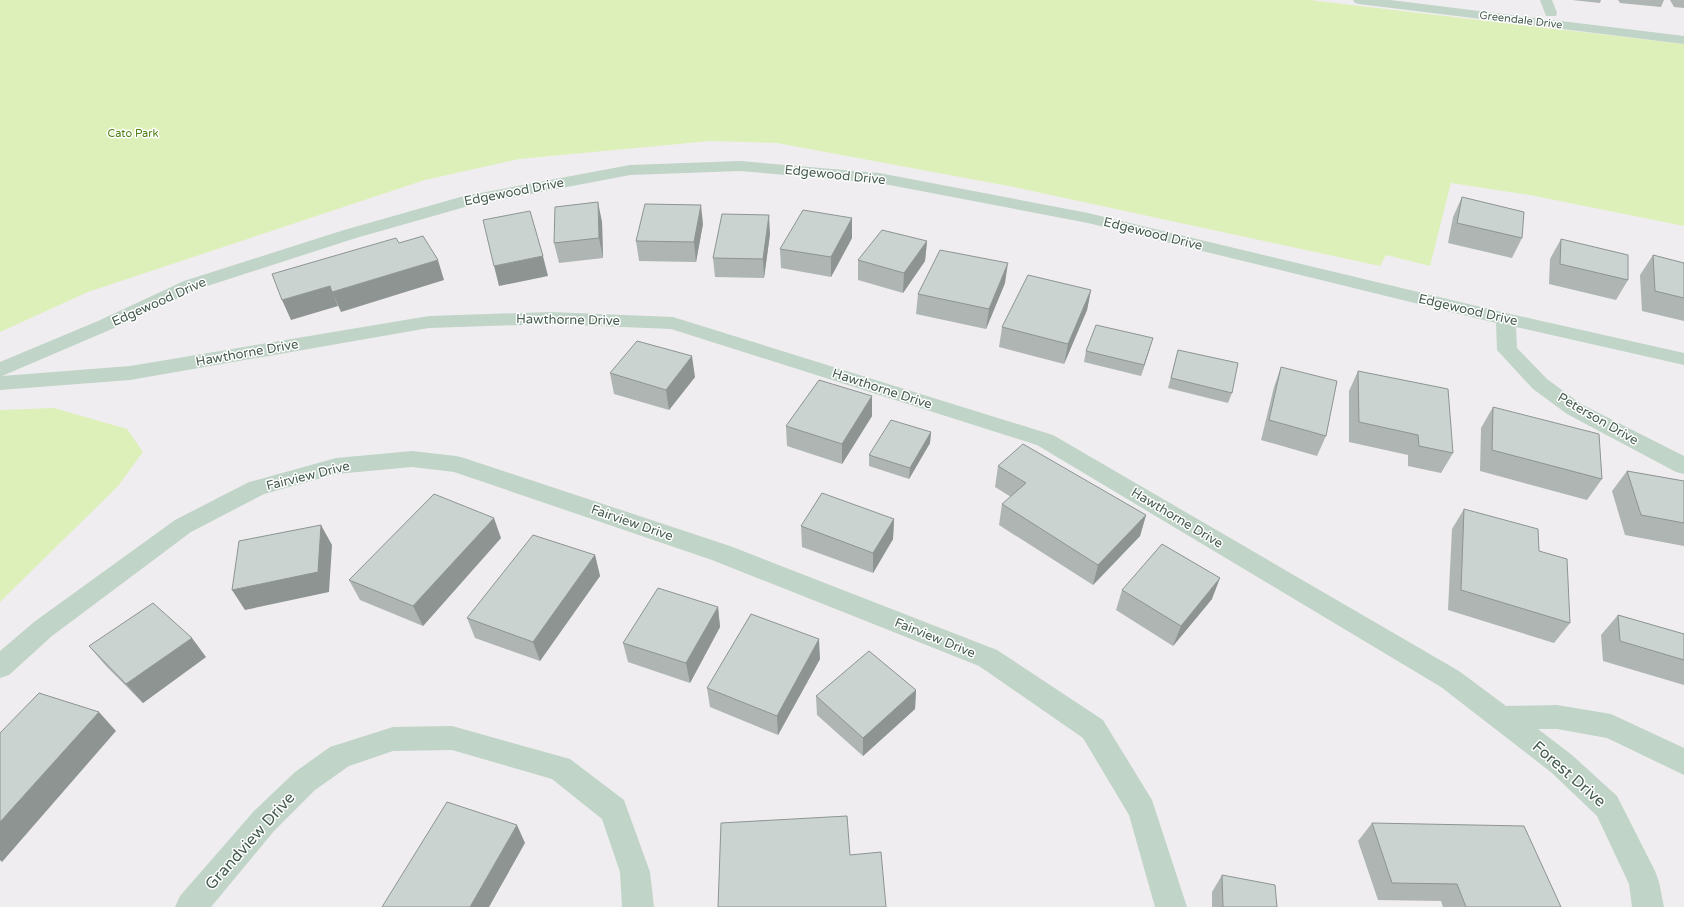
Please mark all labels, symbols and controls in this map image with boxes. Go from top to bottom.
street label: Greendale Drive [1479,8,1563,32]
park label: Cato Park [108,127,158,140]
street label: Edgewood Drive [784,162,886,188]
street label: Edgewood Drive [463,174,565,210]
street label: Edgewood Drive [1102,214,1204,254]
street label: Edgewood Drive [109,274,209,330]
street label: Edgewood Drive [1417,291,1519,329]
street label: Hawthorne Drive [516,311,620,329]
street label: Hawthorne Drive [194,336,300,370]
street label: Hawthorne Drive [830,365,934,413]
street label: Peterson Drive [1555,389,1641,449]
street label: Fairview Drive [265,458,351,494]
street label: Hawthorne Drive [1128,484,1226,552]
street label: Fairview Drive [589,502,675,544]
street label: Fairview Drive [892,615,978,661]
street label: Forest Drive [1528,737,1610,811]
street label: Grandview Drive [201,788,299,894]

